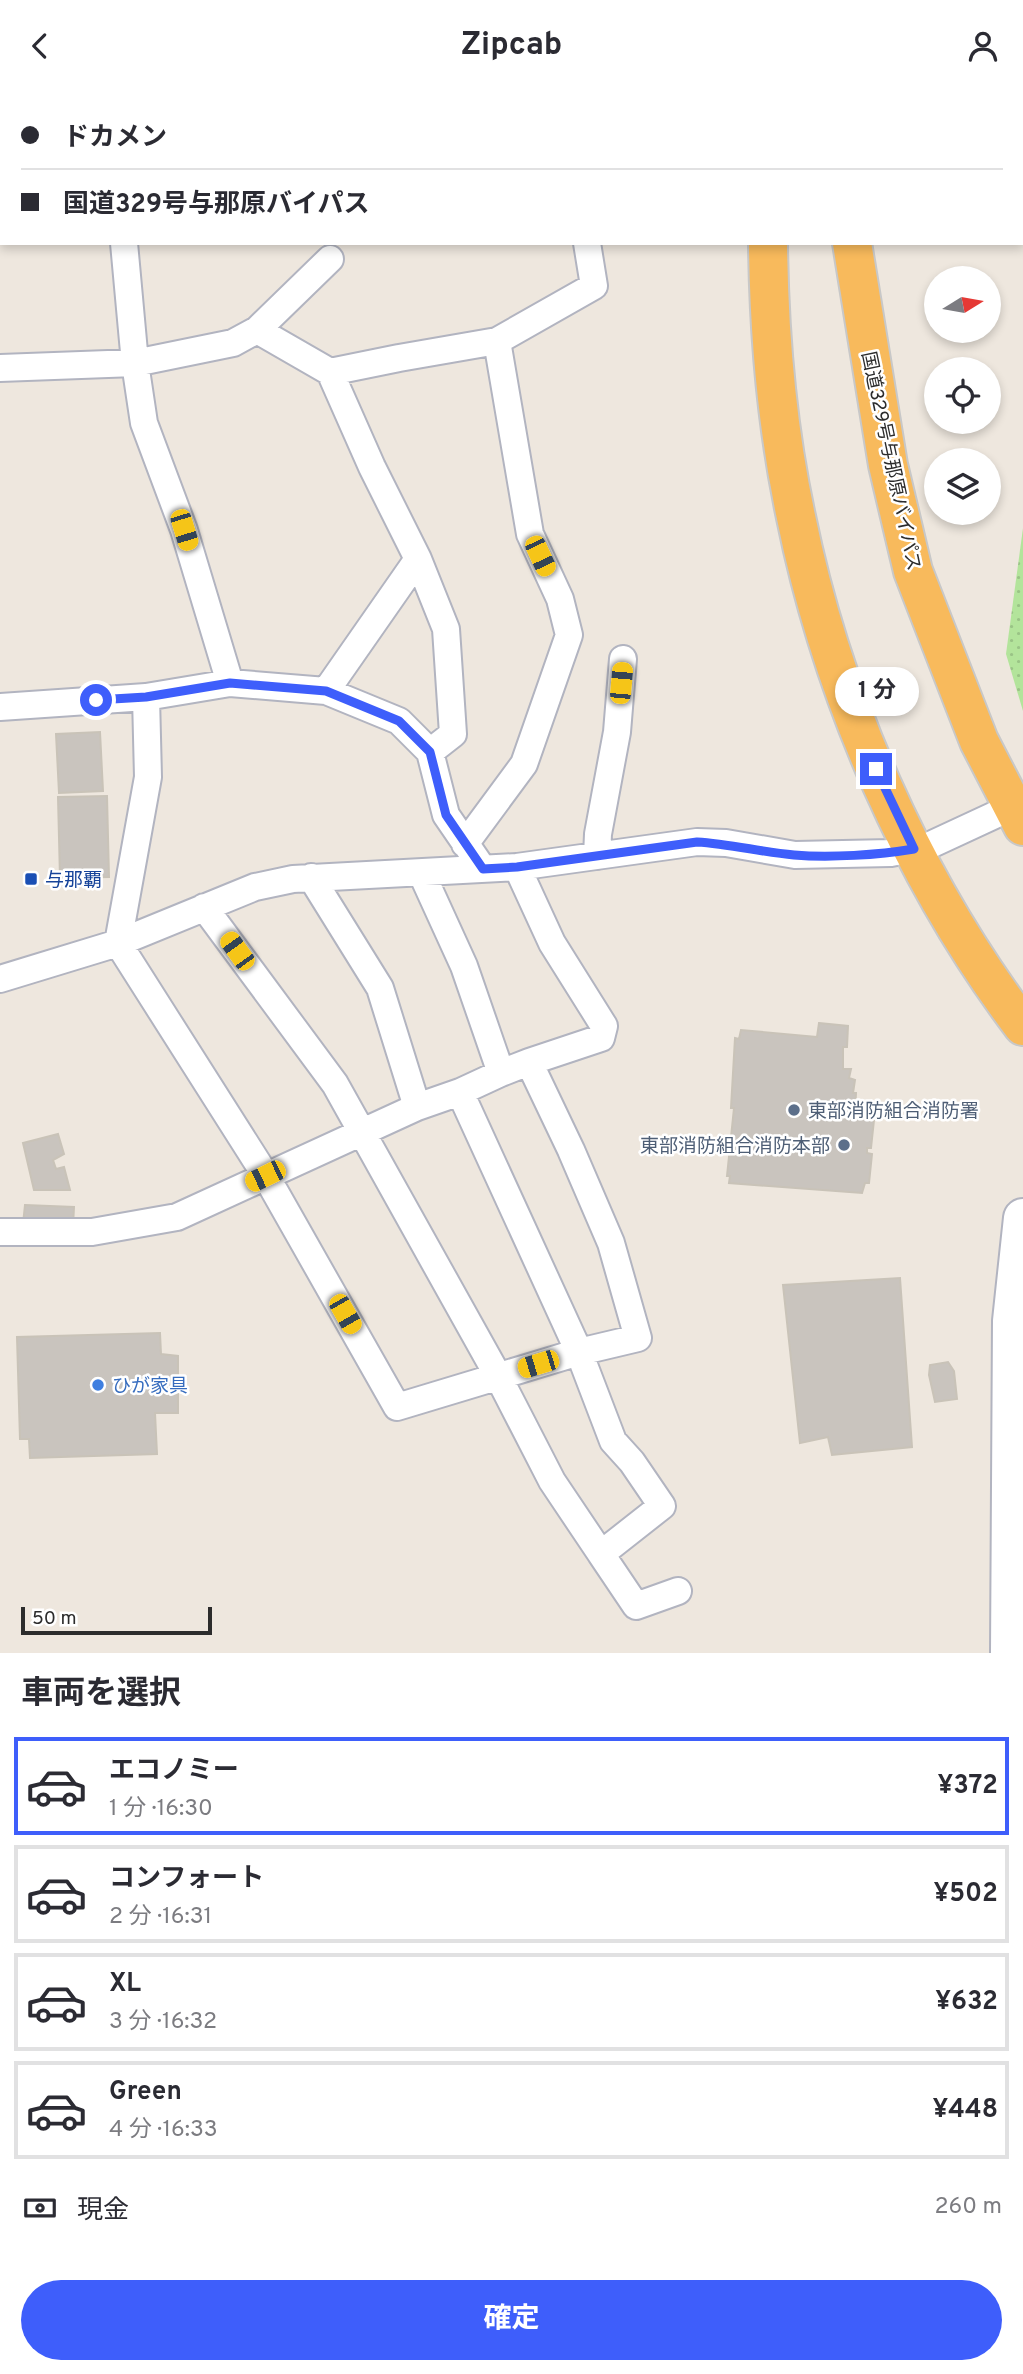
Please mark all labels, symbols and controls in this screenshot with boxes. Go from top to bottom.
text: Zipcab [461,26,562,66]
icon: back [21,27,59,65]
icon: person [964,27,1002,65]
text: ドカメン [63,122,167,155]
text: 国道329号与那原バイパス [63,189,369,222]
north arrow [924,266,1001,343]
map controls [924,266,1001,525]
street label: 国道329号与那原バイパス [855,350,925,573]
button: locate [924,357,1001,434]
button: layers [924,448,1001,525]
car [168,507,201,553]
car [522,533,559,579]
car [609,661,634,705]
callout: 1 分 [834,667,918,717]
text: 1 分 [858,677,896,706]
route start [80,684,112,716]
route end [860,753,892,785]
place label: 与那覇 [45,869,102,893]
marker: 与那覇 [23,871,39,887]
car [217,928,258,974]
place label: 東部消防組合消防署 [808,1100,979,1124]
marker: 東部消防組合消防署 [786,1102,802,1118]
place label: 東部消防組合消防本部 [640,1135,830,1159]
marker: 東部消防組合消防本部 [836,1137,852,1153]
car [242,1157,289,1195]
car [326,1291,365,1337]
car [515,1348,562,1380]
place label: ひが家具 [112,1375,188,1399]
marker: ひが家具 [90,1377,106,1393]
scale bar [21,1604,212,1636]
text: 50 m [32,1607,77,1631]
text: 車両を選択 [21,1675,181,1715]
icon: car [25,1755,88,1818]
text: エコノミー [109,1755,239,1788]
text: ¥372 [938,1770,998,1803]
text: 1 分 · 16:30 [109,1795,213,1824]
icon: car [25,1863,88,1926]
text: コンフォート [109,1863,264,1896]
text: ¥502 [933,1878,998,1911]
text: 2 分 · 16:31 [109,1903,212,1932]
text: XL [109,1968,141,2001]
icon: car [25,1971,88,2034]
text: ¥632 [935,1986,998,2019]
text: 3 分 · 16:32 [109,2008,217,2037]
text: Green [109,2076,182,2109]
icon: car [25,2079,88,2142]
text: ¥448 [932,2094,998,2127]
text: 4 分 · 16:33 [109,2116,218,2145]
icon: cash [21,2189,59,2227]
text: 260 m [935,2193,1002,2222]
text: 現金 [77,2195,129,2228]
button: 確定 [21,2280,1002,2360]

